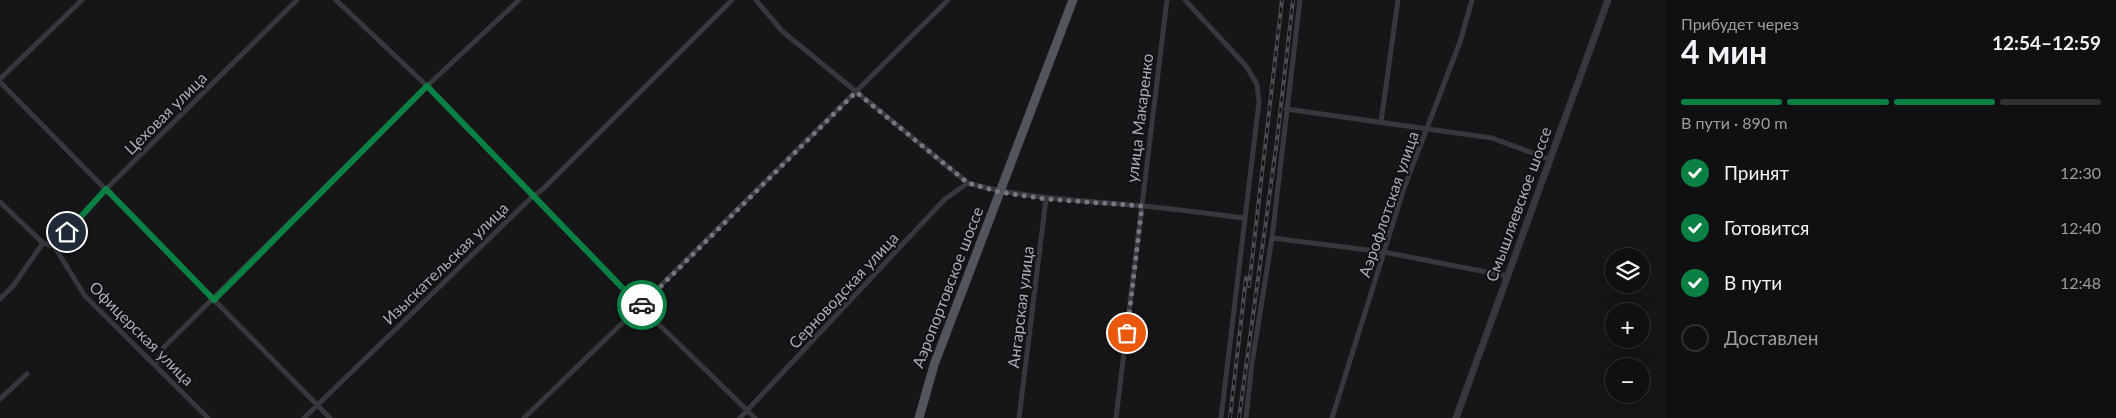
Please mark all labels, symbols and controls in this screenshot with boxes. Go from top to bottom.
text: Прибудет через [1681,14,1799,33]
text: 12:54–12:59 [1992,31,2101,54]
text: 4 мин [1681,32,1767,71]
street label: улица Макаренко [1122,52,1156,184]
street label: Цеховая улица [120,68,210,158]
text: В пути · 890 m [1681,113,1787,132]
street label: Смышляевское шоссе [1481,124,1555,284]
street label: Аэрофлотская улица [1354,129,1422,279]
icon: check [1681,159,1709,187]
text: Принят [1724,161,1789,184]
text: 12:30 [2060,163,2101,182]
street label: Изыскательская улица [378,198,512,328]
street label: Аэропортовское шоссе [907,204,987,370]
pin [46,211,88,253]
icon: check [1681,214,1709,242]
text: Готовится [1724,216,1809,239]
icon: home [53,218,81,246]
text: 12:40 [2060,218,2101,237]
street label: Серноводская улица [784,228,902,352]
street label: Ангарская улица [1003,245,1037,369]
map controls [1605,248,1650,403]
button: layers [1605,248,1650,293]
icon: check [1681,269,1709,297]
text: В пути [1724,271,1782,294]
text: 12:48 [2060,273,2101,292]
street label: Офицерская улица [86,277,198,389]
courier [617,280,667,330]
icon: car [628,291,656,319]
button: + [1605,303,1650,348]
pin [1106,312,1148,354]
icon: bag [1113,319,1141,347]
text: Доставлен [1724,326,1818,349]
button: − [1605,358,1650,403]

